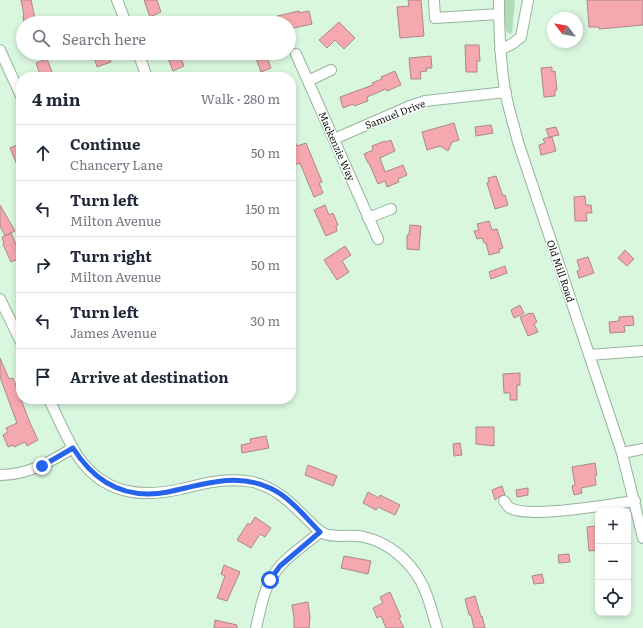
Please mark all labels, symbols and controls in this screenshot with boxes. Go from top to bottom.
north arrow [547,12,583,48]
search box [16,16,296,60]
icon: search [30,27,52,49]
text: Search here [62,27,146,50]
text: 4 min [32,86,81,111]
text: Walk · 280 m [201,89,280,108]
street label: Samuel Drive [362,95,427,132]
street label: Mackenzie Way [315,109,360,183]
text: Continue [70,132,140,155]
icon: ahead [32,142,54,164]
text: 50 m [251,143,280,162]
text: Chancery Lane [70,155,163,174]
text: Turn left [70,188,139,211]
icon: left [32,198,54,220]
text: 150 m [245,199,280,218]
text: Milton Avenue [70,211,161,230]
street label: Old Mill Road [544,238,579,304]
text: Turn right [70,244,152,267]
icon: right [32,254,54,276]
text: 50 m [251,255,280,274]
text: Milton Avenue [70,267,161,286]
text: Turn left [70,300,139,323]
icon: left [32,310,54,332]
text: 30 m [250,311,280,330]
text: James Avenue [70,323,157,342]
text: Arrive at destination [70,365,229,388]
icon: arrive [32,366,54,388]
route end [33,457,51,475]
map controls [595,508,631,616]
button: + [595,508,631,544]
button: − [595,544,631,580]
route start [261,571,279,589]
button: locate [595,580,631,616]

